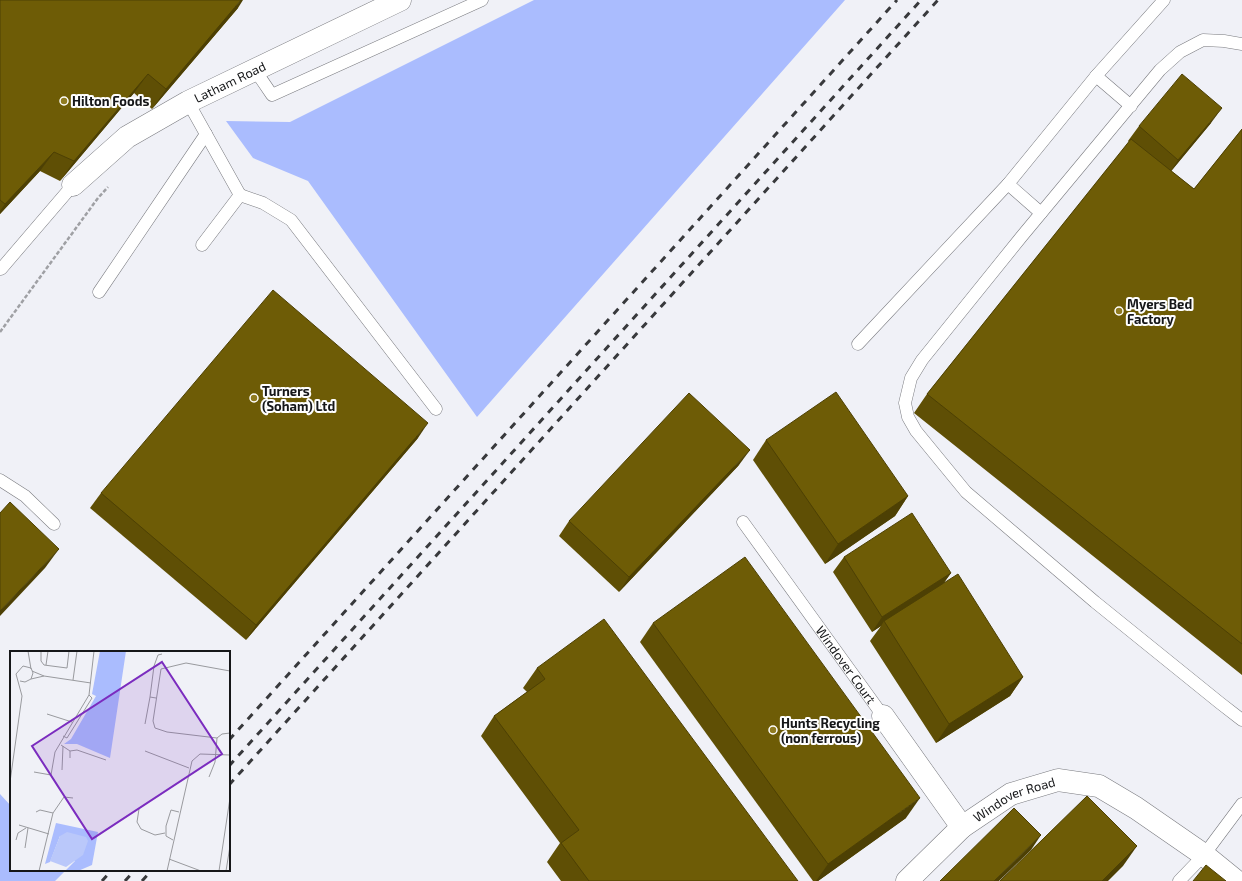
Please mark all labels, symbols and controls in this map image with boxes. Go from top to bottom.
street label: Latham Road [191,58,268,106]
place label: Hilton Foods [72,93,149,109]
marker: Hilton Foods [59,96,69,106]
place label: Myers Bed Factory [1127,296,1192,327]
marker: Myers Bed Factory [1114,306,1124,316]
place label: Turners (Soham) Ltd [262,383,335,414]
marker: Turners (Soham) Ltd [249,393,259,403]
street label: Windover Court [813,623,879,707]
inset map [10,651,230,871]
place label: Hunts Recycling (non ferrous) [781,715,880,746]
marker: Hunts Recycling (non ferrous) [768,725,778,735]
street label: Windover Road [970,773,1057,825]

